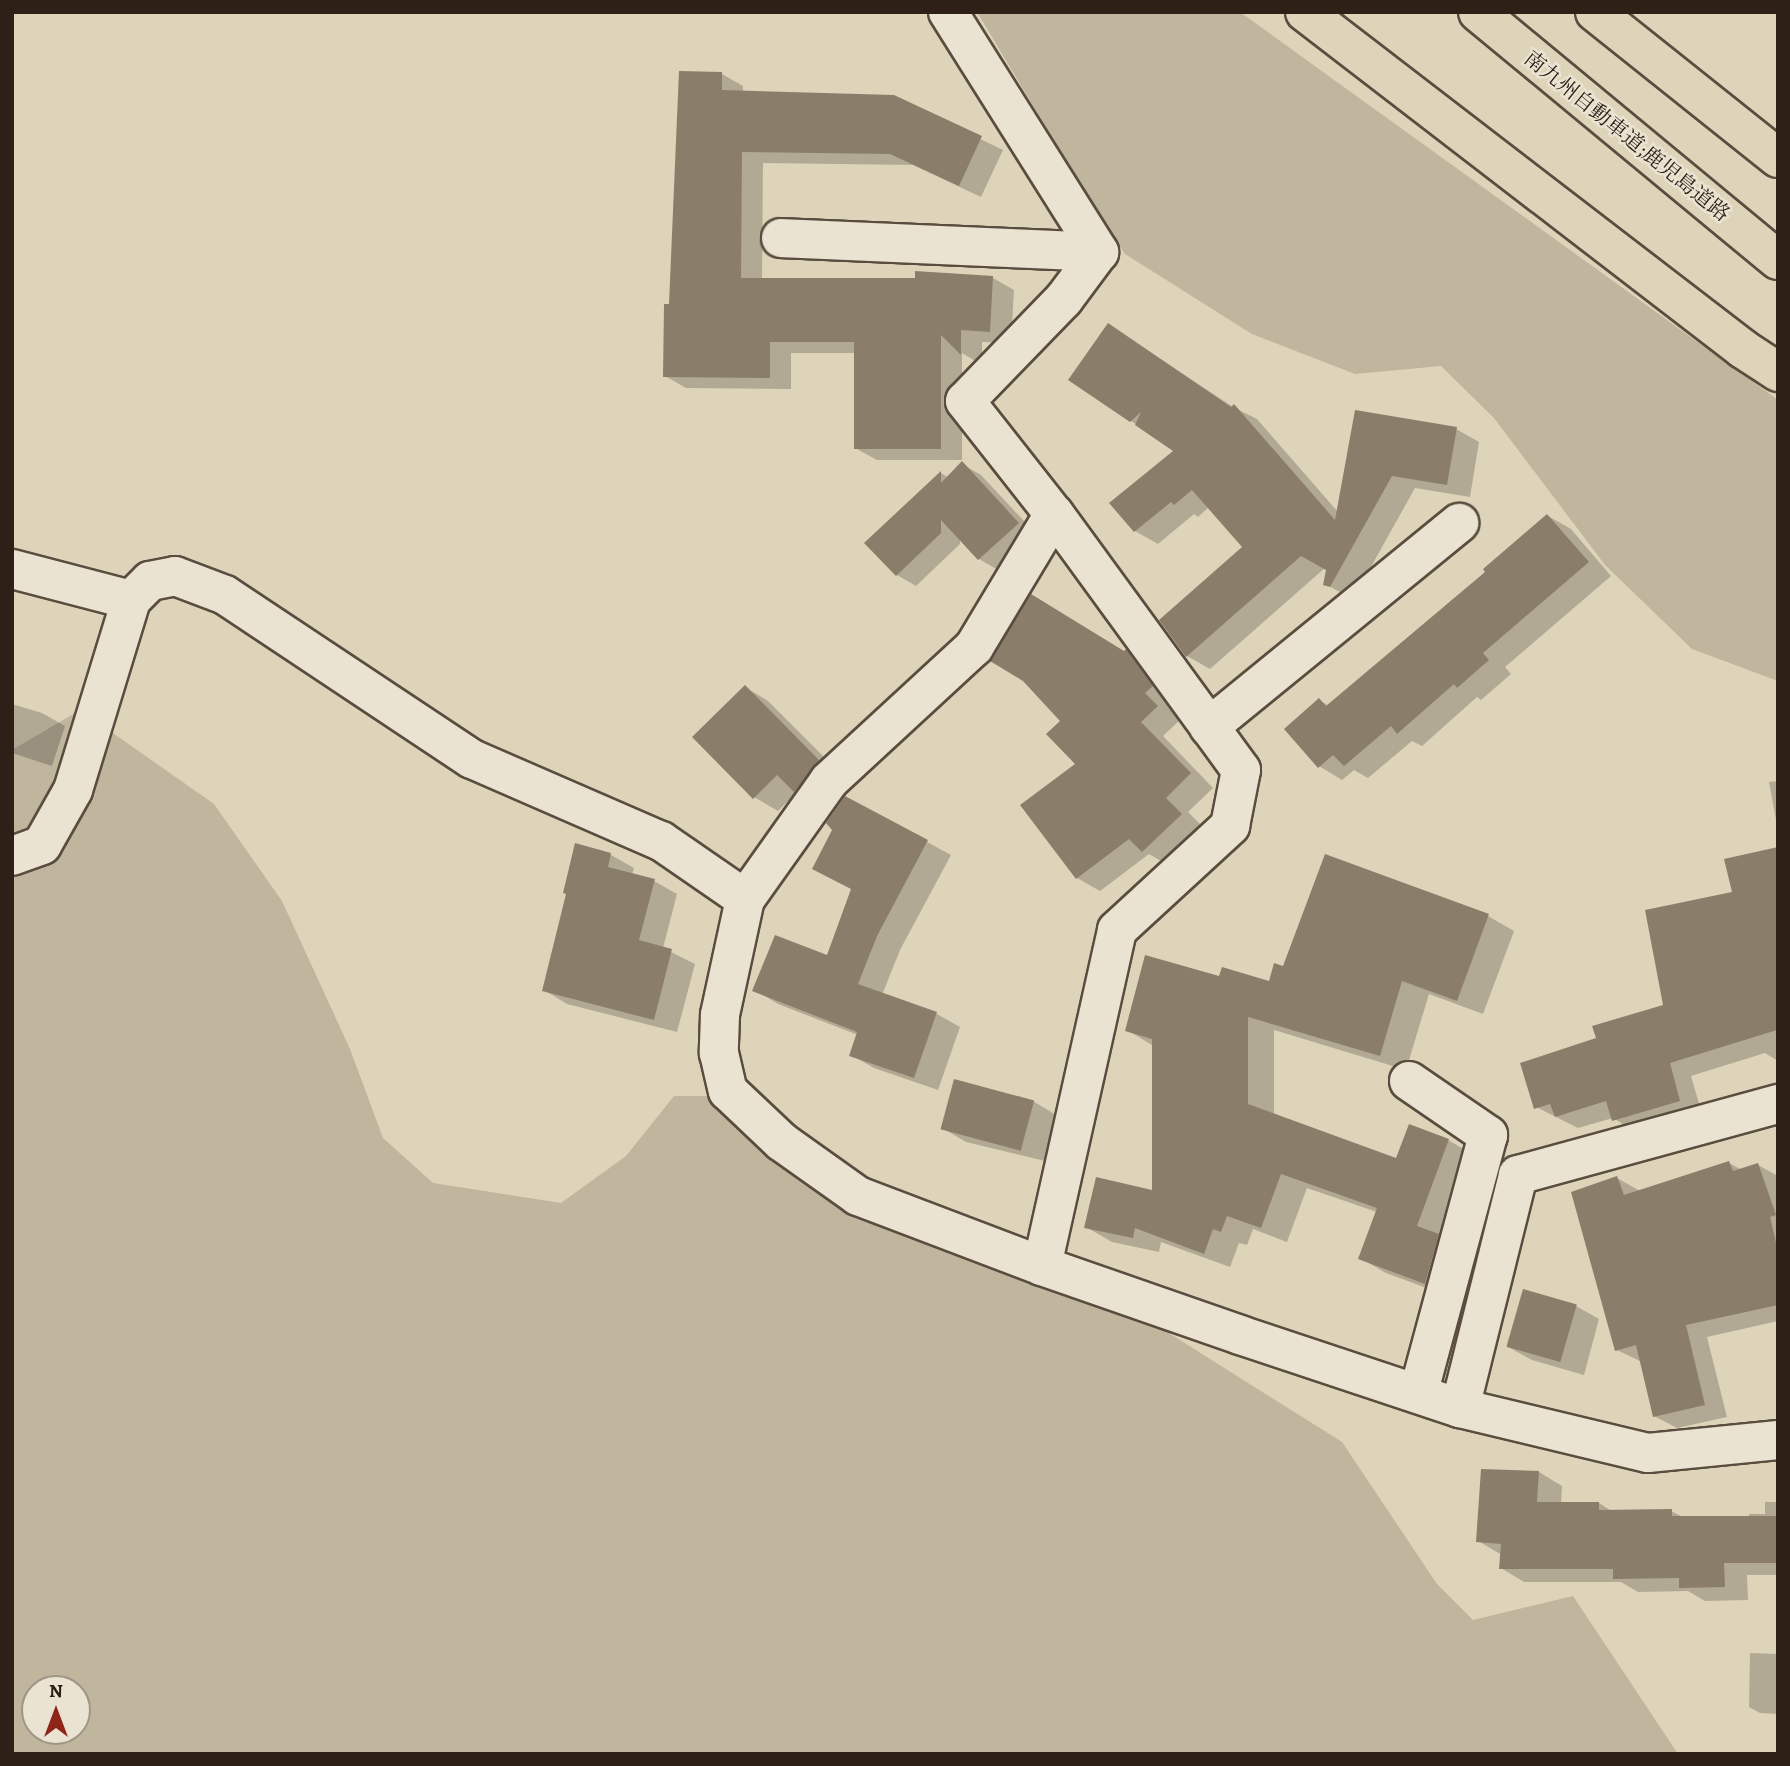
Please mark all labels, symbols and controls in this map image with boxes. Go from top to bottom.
street label: 南九州自動車道;鹿児島道路 [1519,45,1735,227]
north arrow [21,1675,91,1745]
text: N [49,1678,63,1704]

